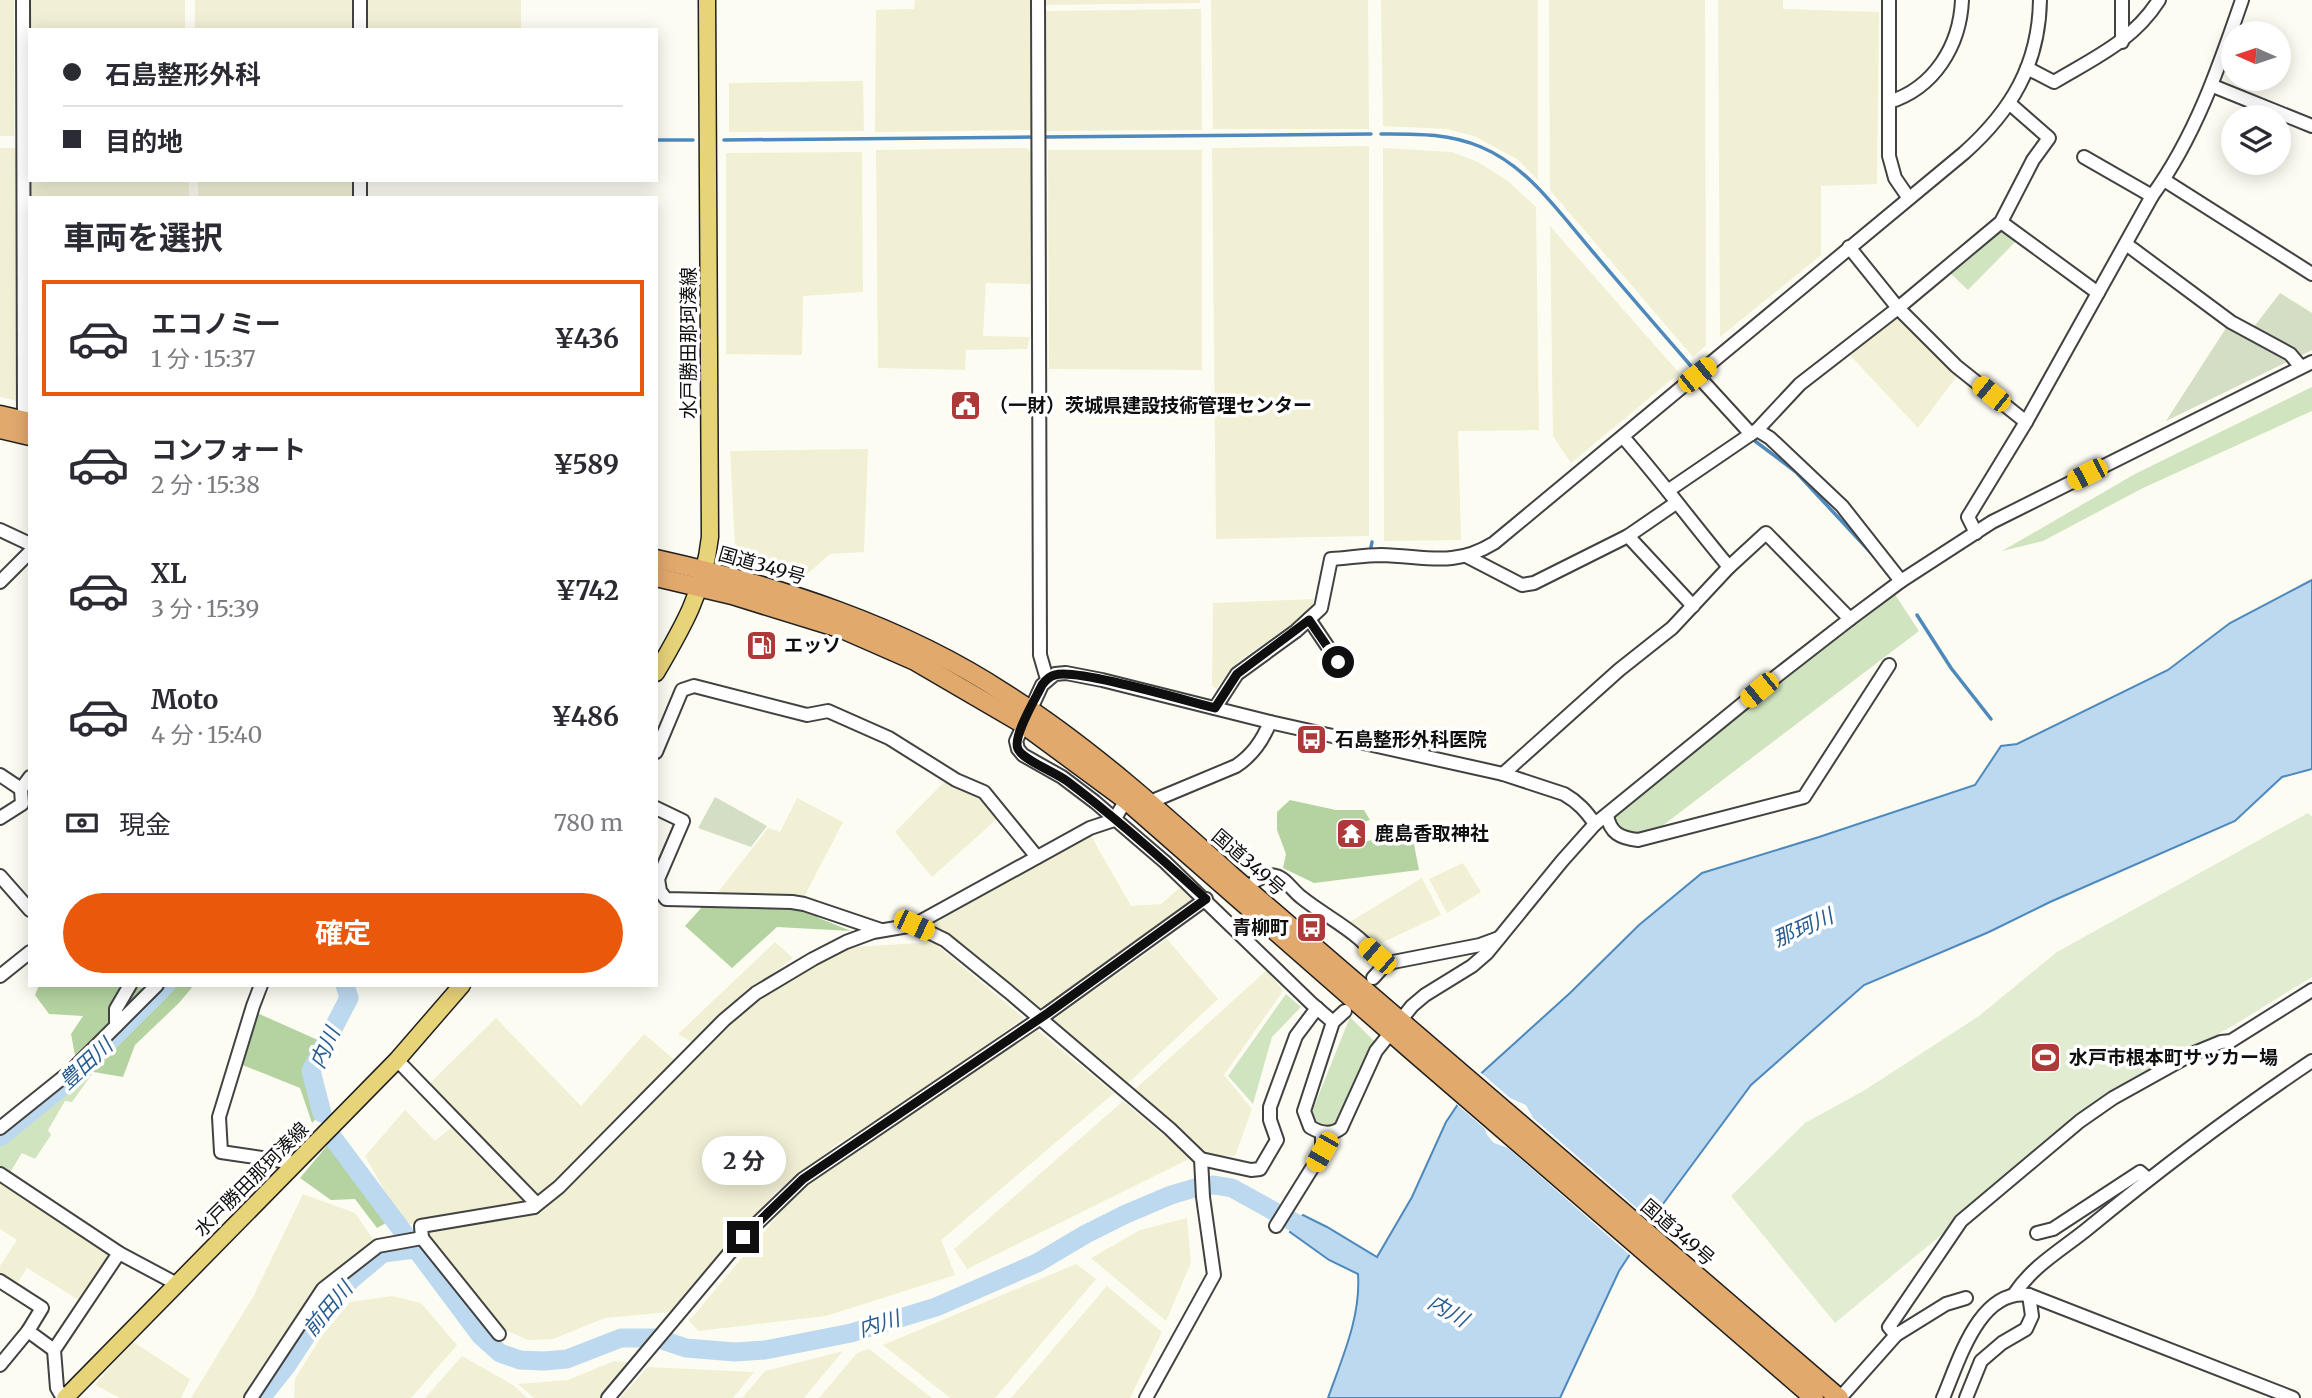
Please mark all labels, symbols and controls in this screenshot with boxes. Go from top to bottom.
north arrow [2221,21,2291,91]
map controls [2221,21,2291,175]
text: 石島整形外科 [105,58,261,91]
button: layers [2221,105,2291,175]
text: 目的地 [105,125,183,158]
text: 車両を選択 [63,218,223,258]
street label: 水戸勝田那珂湊線 [676,267,700,419]
icon: car [67,307,130,370]
text: エコノミー [151,307,281,340]
text: ¥436 [554,322,619,355]
text: 1 分 · 15:37 [151,344,256,373]
car [1675,354,1720,396]
car [1969,373,2014,415]
public building icon: （一財）茨城県建設技術管理センター [949,388,983,422]
place label: （一財）茨城県建設技術管理センター [989,393,1312,417]
icon: car [67,433,130,496]
text: コンフォート [151,433,306,466]
text: ¥589 [553,448,619,481]
car [2064,455,2111,493]
text: 2 分 · 15:38 [151,470,260,499]
street label: 国道349号 [716,541,808,589]
text: XL [151,557,187,590]
icon: car [67,559,130,622]
text: ¥742 [555,574,619,607]
text: 3 分 · 15:39 [151,594,259,623]
fuel station icon: エッソ [744,628,778,662]
place label: エッソ [784,633,841,657]
route start [1322,646,1354,678]
car [1737,669,1782,711]
text: Moto [151,683,218,716]
icon: car [67,685,130,748]
text: ¥486 [551,700,619,733]
text: 4 分 · 15:40 [151,720,262,749]
bus stop icon: 石島整形外科医院 [1295,722,1329,756]
place label: 石島整形外科医院 [1335,727,1487,751]
icon: cash [63,804,101,842]
text: 現金 [119,808,171,841]
text: 780 m [554,808,623,837]
temple icon: 鹿島香取神社 [1335,816,1369,850]
place label: 鹿島香取神社 [1375,821,1489,845]
street label: 国道349号 [1207,824,1291,900]
button: 確定 [63,893,623,973]
water label: 那珂川 [1769,902,1839,953]
car [891,907,938,943]
bus stop icon: 青柳町 [1295,910,1329,944]
place label: 青柳町 [1232,915,1289,939]
car [1355,934,1400,978]
water label: 内川 [304,1021,346,1072]
water label: 豊田川 [53,1031,119,1095]
sports icon: 水戸市根本町サッカー場 [2029,1040,2063,1074]
place label: 水戸市根本町サッカー場 [2069,1045,2278,1069]
street label: 水戸勝田那珂湊線 [189,1117,313,1241]
car [1303,1129,1342,1175]
callout: 2 分 [701,1136,785,1184]
text: 2 分 [723,1146,765,1175]
street label: 国道349号 [1636,1194,1720,1270]
route end [727,1221,759,1253]
water label: 前田川 [297,1274,359,1341]
water label: 内川 [1423,1288,1475,1334]
water label: 内川 [855,1304,905,1343]

